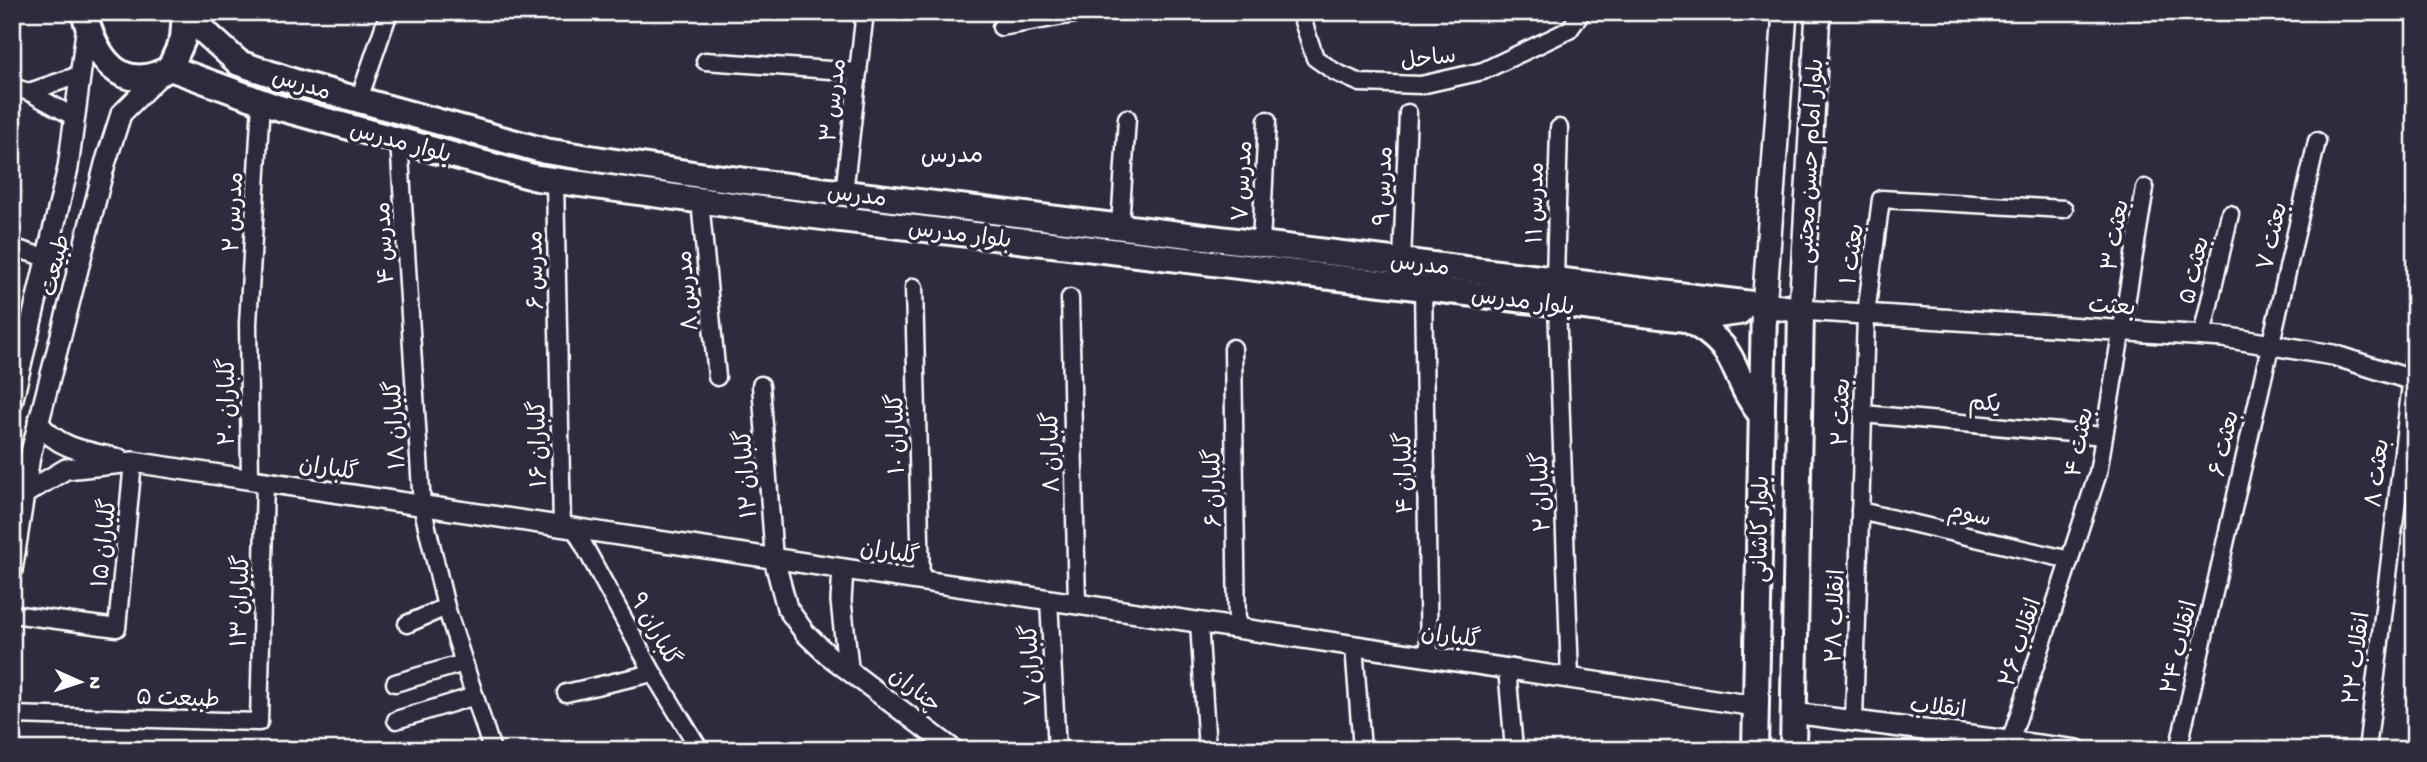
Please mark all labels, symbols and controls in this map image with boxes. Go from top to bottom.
street label: ساحل [1399,44,1458,77]
street label: مدرس ۳ [817,57,854,144]
street label: بلوار امام حسن مجتبی [1794,58,1832,265]
street label: مدرس [268,65,333,108]
street label: بلوار مدرس [346,118,454,171]
street label: مدرس ۷ [1229,140,1260,223]
district label: مدرس [921,143,983,172]
street label: مدرس ۹ [1371,146,1400,226]
street label: مدرس ۱۱ [1523,162,1552,244]
street label: مدرس ۲ [220,171,251,253]
street label: مدرس [825,180,888,215]
street label: ۳ بعثت [2098,198,2137,273]
street label: ۷ بعثت [2253,200,2295,274]
street label: مدرس ۴ [371,201,402,285]
street label: بلوار مدرس [906,217,1013,256]
street label: ۱ بعثت [1837,222,1872,287]
street label: مدرس ۶ [523,230,552,310]
street label: طبیعت [37,232,78,299]
street label: ۵ بعثت [2176,234,2217,307]
street label: مدرس ۸ [672,249,706,332]
street label: مدرس [1388,249,1451,284]
street label: بلوار مدرس [1469,284,1576,323]
street label: بعثت [2087,293,2136,324]
street label: گلباران ۲۰ [213,358,243,446]
street label: ۲ بعثت [1829,377,1858,447]
street label: گلباران ۱۸ [379,379,413,470]
street label: یکم [1967,391,2002,421]
street label: گلباران ۱۰ [881,393,913,475]
street label: گلباران ۱۶ [523,400,555,488]
street label: ۴ بعثت [2061,406,2101,480]
street label: ۶ بعثت [2206,408,2247,479]
street label: گلباران ۸ [1036,411,1068,493]
street label: گلباران ۱۲ [729,428,765,519]
street label: گلباران ۴ [1389,431,1421,514]
street label: ۸ بعثت [2362,437,2397,509]
street label: گلباران ۶ [1198,448,1230,528]
street label: گلباران [297,449,361,488]
street label: گلباران ۲ [1526,451,1558,533]
street label: بلوار کاشانی [1748,475,1777,583]
street label: گلباران ۱۵ [85,497,125,589]
street label: سوم [1945,498,1994,534]
street label: گلباران [858,533,922,572]
street label: ۱۳ گلباران [224,554,258,648]
street label: ۲۸ انقلاب [1822,569,1853,664]
street label: ۹ گلباران [622,588,687,672]
street label: انقلاب ۲۶ [1995,595,2049,691]
street label: انقلاب ۲۴ [2158,598,2205,697]
street label: انقلاب ۲۲ [2339,610,2378,706]
street label: گلباران [1419,618,1482,656]
street label: ۷ گلباران [1015,623,1049,706]
north arrow [46,646,116,716]
street label: چناران [883,663,945,720]
text: N [82,676,105,690]
street label: ۵ طبیعت [136,686,220,715]
street label: انقلاب [1908,693,1967,726]

